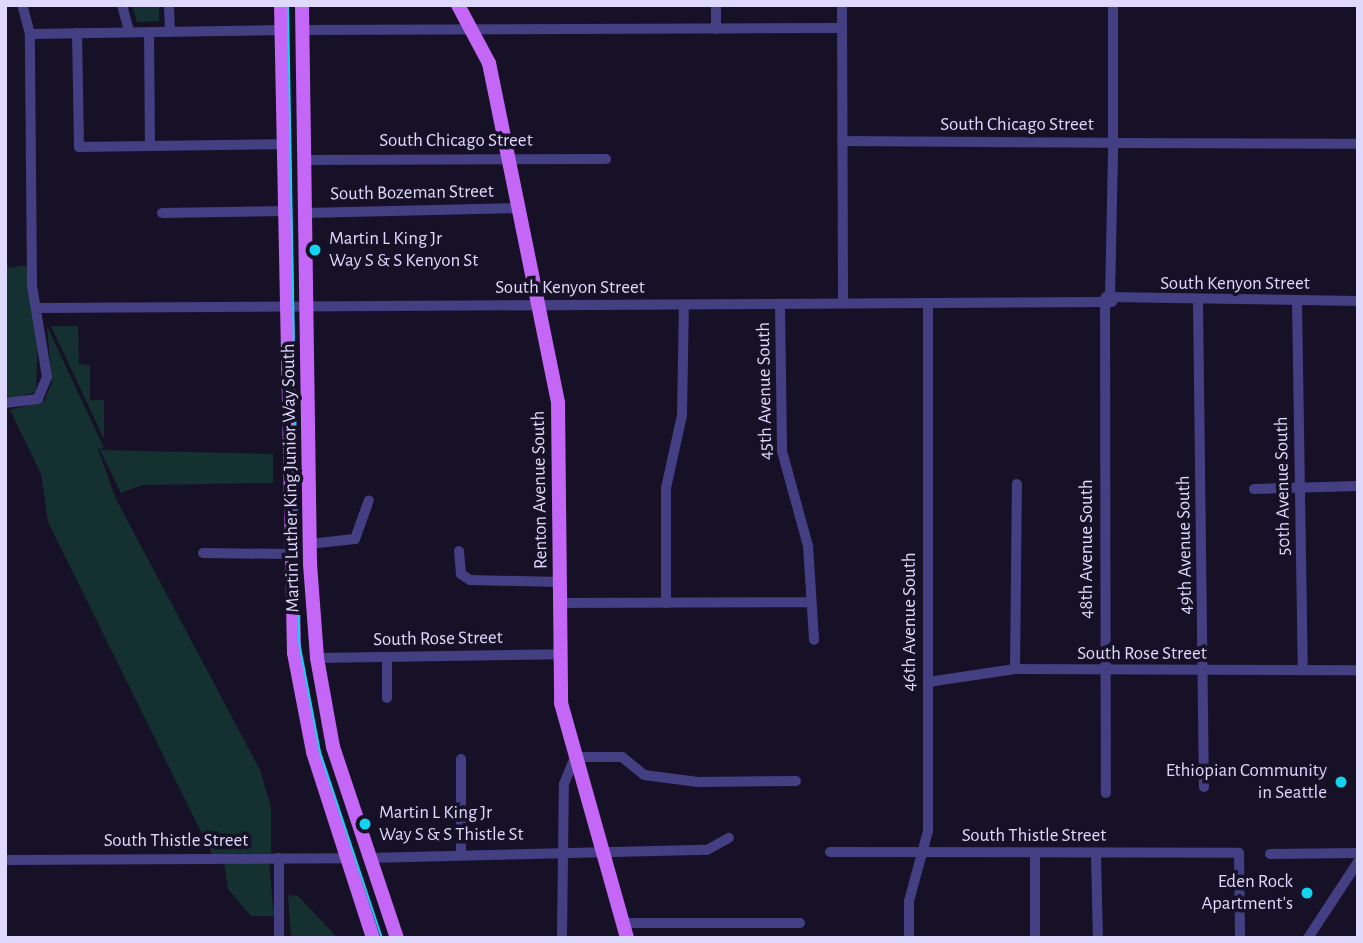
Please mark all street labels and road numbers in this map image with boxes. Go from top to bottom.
street label: South Chicago Street [940,114,1094,136]
street label: South Chicago Street [379,130,533,152]
street label: South Bozeman Street [330,180,494,206]
street label: South Kenyon Street [1160,273,1310,295]
street label: South Kenyon Street [495,277,645,299]
street label: 45th Avenue South [752,322,778,460]
street label: Martin Luther King Junior Way South [277,343,305,613]
street label: Renton Avenue South [527,411,553,569]
street label: 50th Avenue South [1270,416,1296,556]
street label: 49th Avenue South [1172,475,1198,615]
street label: 48th Avenue South [1076,479,1098,619]
street label: 46th Avenue South [899,552,921,692]
street label: South Rose Street [373,626,503,652]
street label: South Rose Street [1077,643,1207,665]
street label: South Thistle Street [962,825,1106,847]
street label: South Thistle Street [104,830,248,852]

